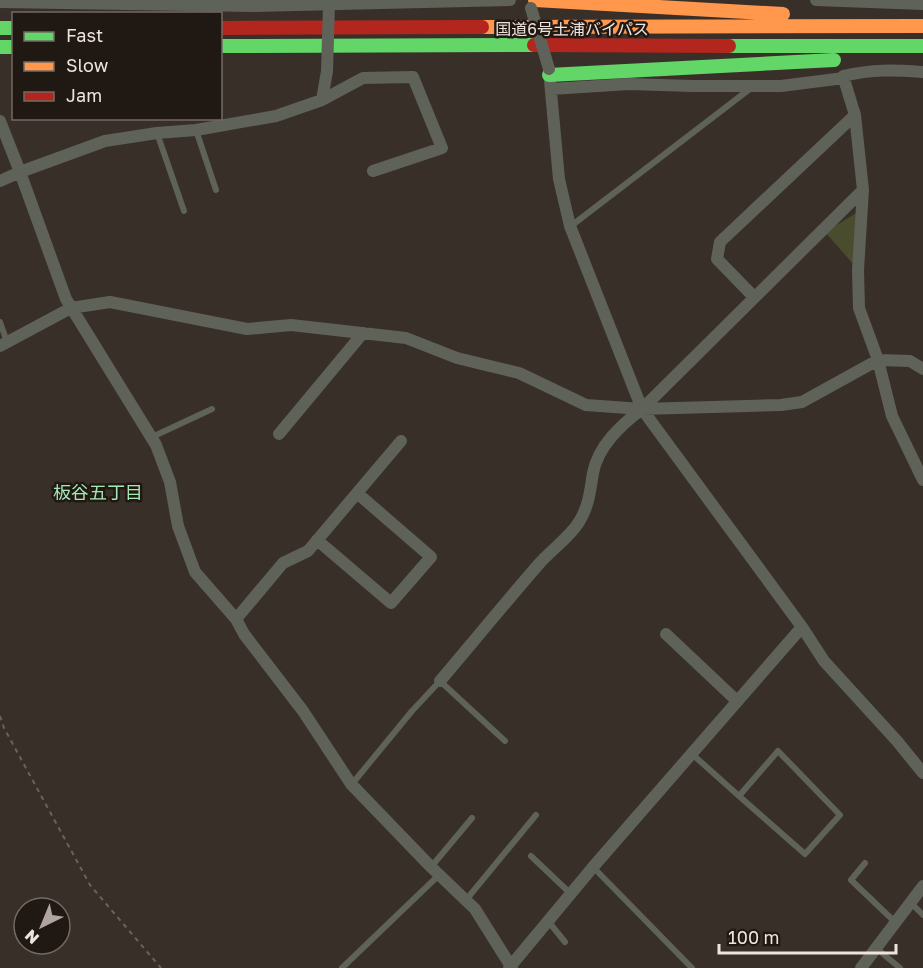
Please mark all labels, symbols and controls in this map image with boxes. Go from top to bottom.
legend [12,12,222,120]
street label: 国道6号土浦バイパス [495,19,649,39]
text: Fast [66,24,103,46]
text: Slow [66,54,109,76]
text: Jam [66,84,102,106]
district label: 板谷五丁目 [53,481,143,503]
north arrow [12,896,72,956]
scale bar [719,917,896,955]
text: N [20,926,43,948]
text: 100 m [728,926,779,948]

